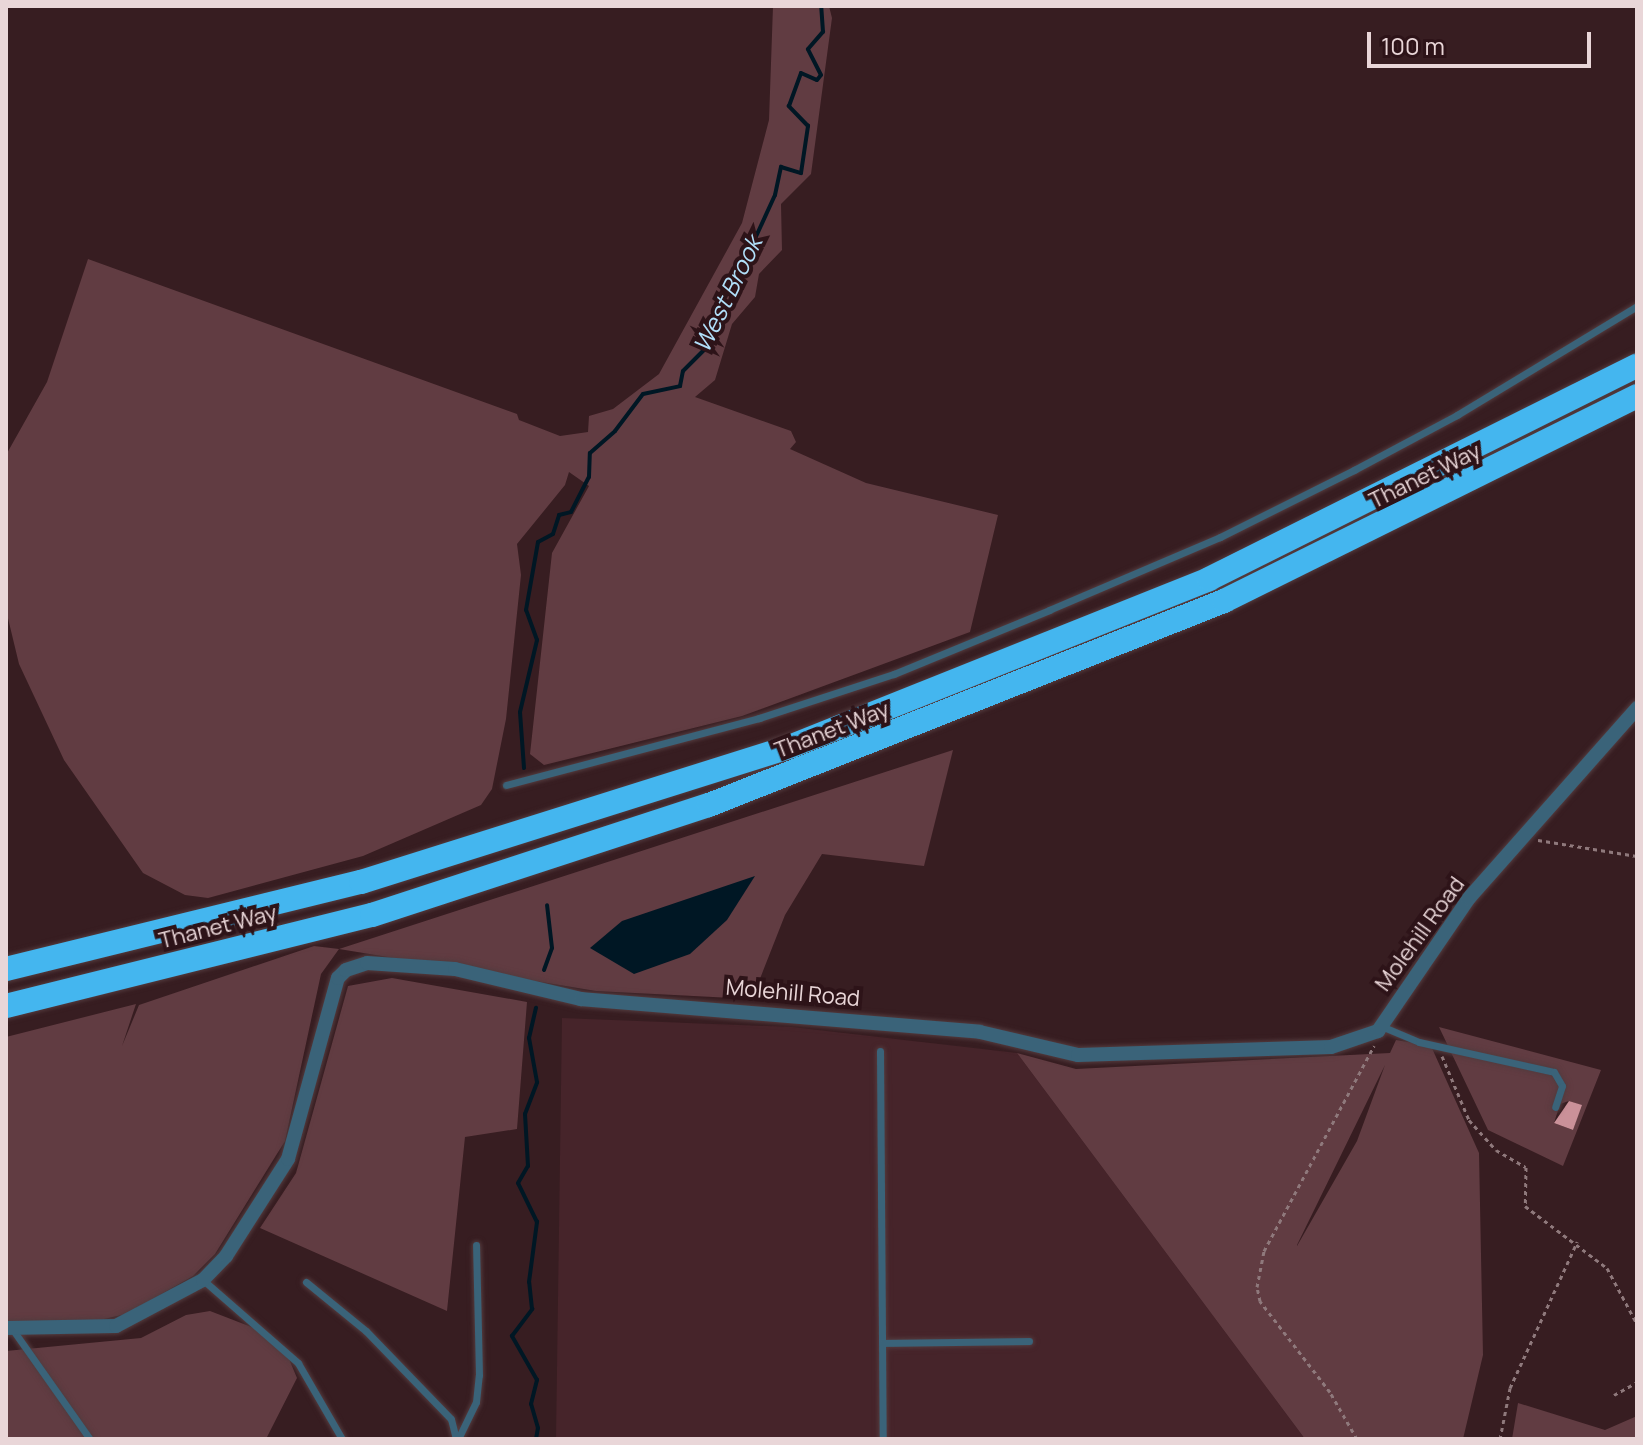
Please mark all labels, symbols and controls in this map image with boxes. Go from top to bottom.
scale bar [1371,16,1595,66]
text: 100 m [1381,29,1445,62]
water label: West Brook [687,231,767,357]
street label: Thanet Way [1365,438,1485,514]
street label: Thanet Way [771,696,893,764]
street label: Molehill Road [1370,872,1470,996]
street label: Thanet Way [156,900,280,954]
street label: Molehill Road [725,974,861,1012]

